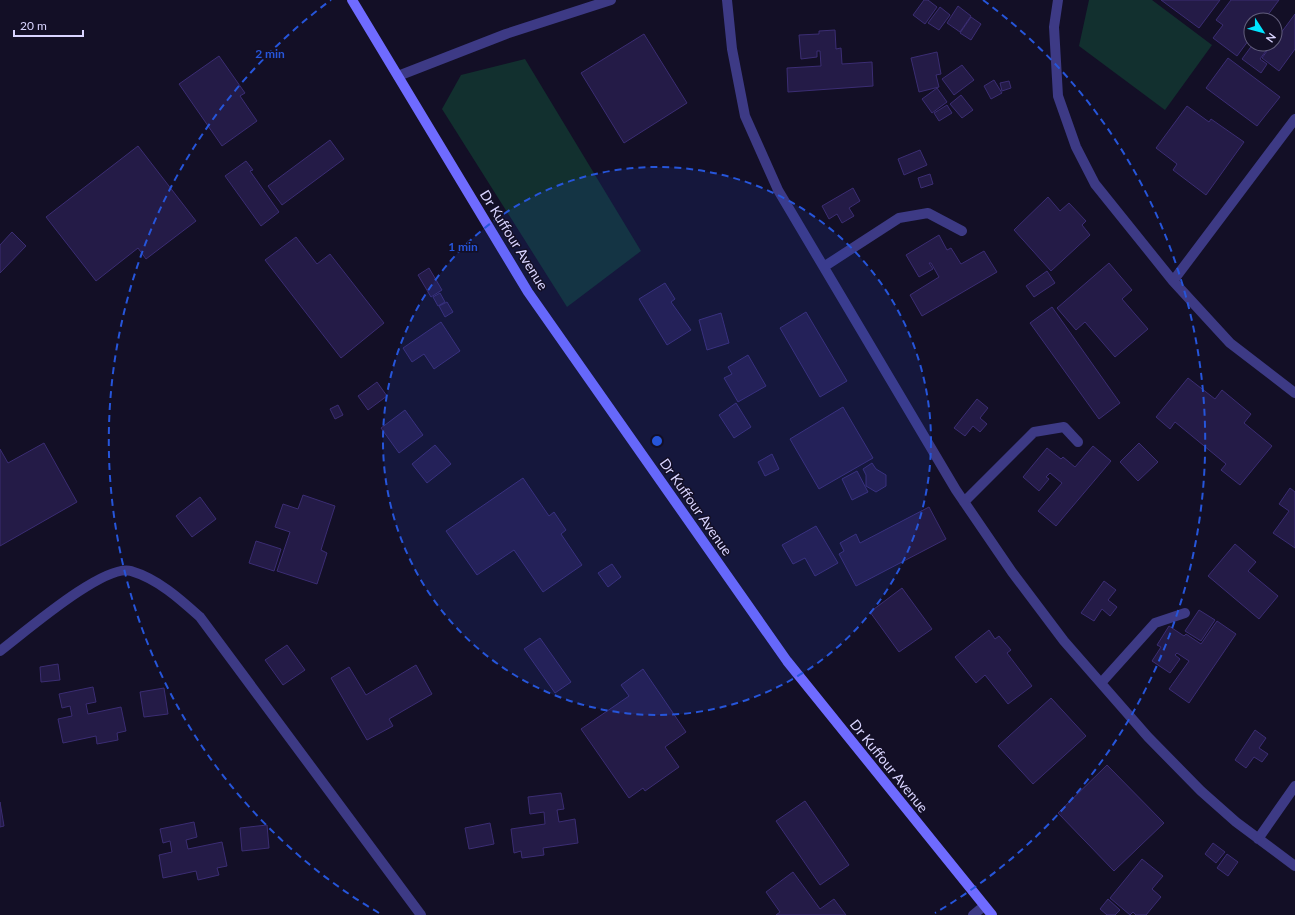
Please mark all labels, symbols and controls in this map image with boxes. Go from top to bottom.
scale bar [14,12,83,38]
north arrow [1243,12,1283,52]
text: 20 m [20,18,47,33]
text: N [1264,31,1279,45]
text: 2 min [255,46,285,61]
street label: Dr Kuffour Avenue [477,187,552,293]
text: 1 min [448,239,478,254]
centre of rings [650,434,664,448]
street label: Dr Kuffour Avenue [657,455,736,559]
street label: Dr Kuffour Avenue [847,716,932,816]

